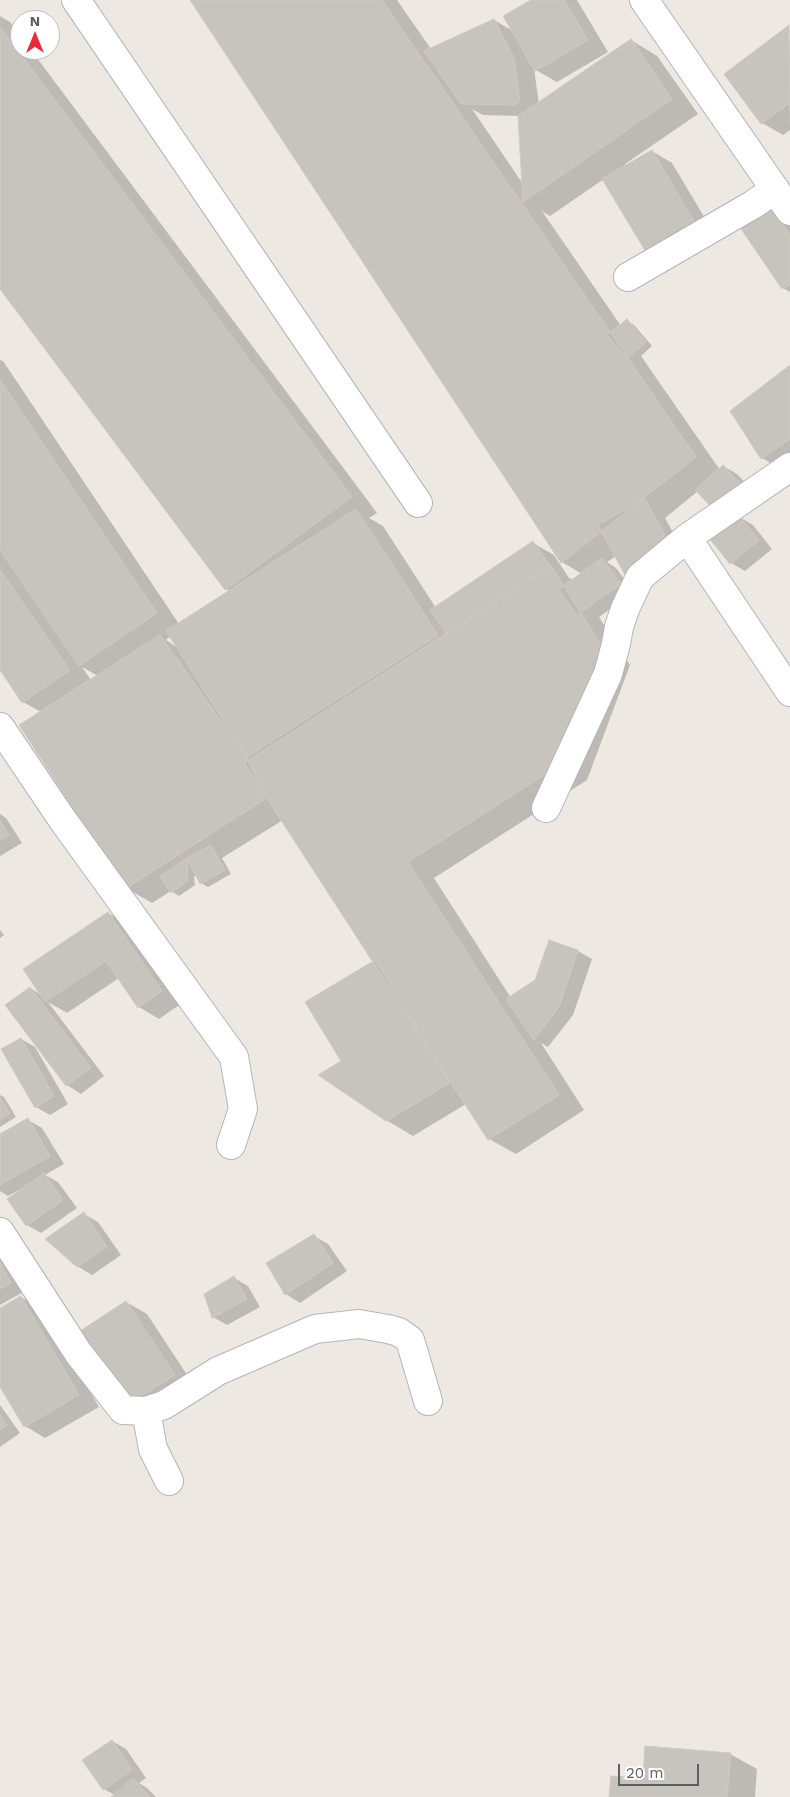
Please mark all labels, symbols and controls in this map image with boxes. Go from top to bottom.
north arrow [10,10,60,60]
text: N [30,13,40,29]
scale bar [620,1754,701,1786]
text: 20 m [626,1764,664,1782]

